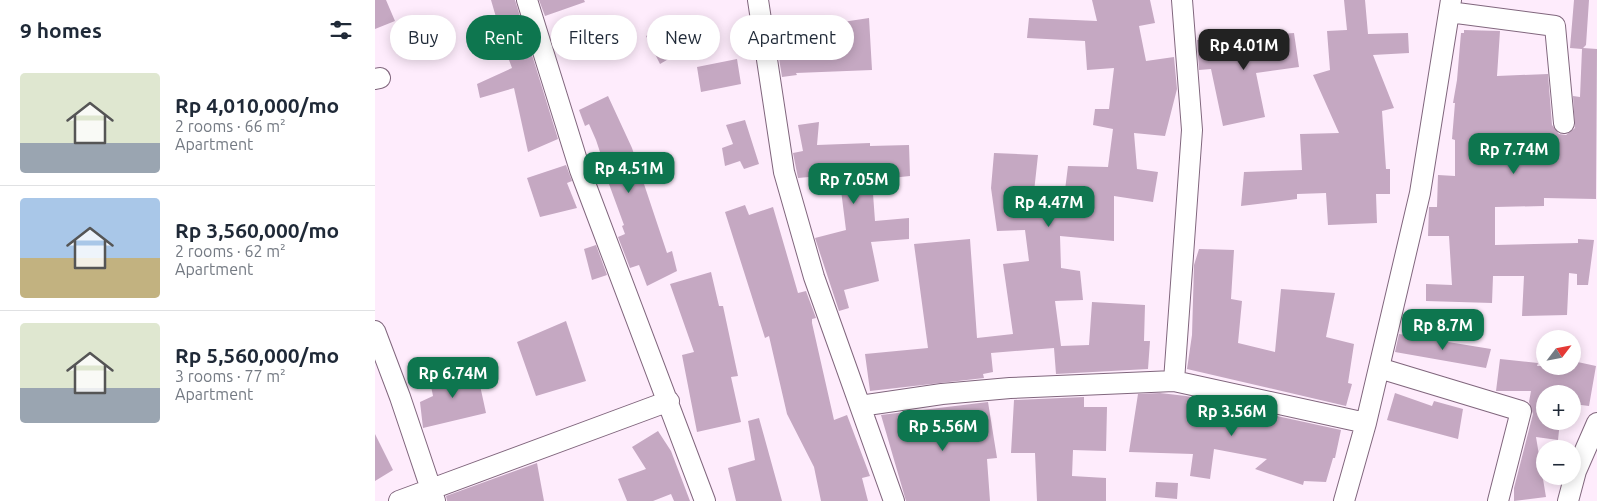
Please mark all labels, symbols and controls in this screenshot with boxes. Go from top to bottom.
chip: Buy [390,15,456,60]
chip: Rent [466,15,541,60]
chip: Filters [551,15,637,60]
chip: New [647,15,720,60]
chip: Apartment [730,15,854,60]
icon: filters [327,16,355,44]
text: 9 homes [20,18,102,42]
pin: Rp 4.01M [1192,28,1296,71]
text: Rp 4.01M [1209,36,1279,54]
icon: home [60,93,120,153]
text: Rp 4,010,000/mo [175,93,339,117]
text: 2 rooms · 66 m² [175,117,286,135]
pin: Rp 7.74M [1462,132,1566,175]
text: Apartment [175,135,253,153]
text: Rp 7.74M [1479,140,1549,158]
pin: Rp 4.51M [577,152,681,194]
text: Rp 4.51M [594,159,664,177]
pin: Rp 7.05M [802,162,906,205]
text: Rp 7.05M [819,170,889,188]
pin: Rp 4.47M [997,186,1101,228]
text: Rp 4.47M [1014,193,1084,211]
icon: home [60,218,120,278]
text: Rp 3,560,000/mo [175,218,339,242]
text: 2 rooms · 62 m² [175,242,286,260]
text: Apartment [175,260,253,278]
pin: Rp 8.7M [1397,308,1489,351]
text: Rp 8.7M [1413,316,1473,334]
north arrow [1536,330,1581,375]
map controls [1536,330,1581,485]
icon: home [60,343,120,403]
text: Rp 5,560,000/mo [175,343,339,367]
pin: Rp 6.74M [401,356,505,399]
text: Rp 6.74M [418,364,488,382]
text: 3 rooms · 77 m² [175,367,286,385]
text: Apartment [175,385,253,403]
button: + [1536,385,1581,430]
pin: Rp 3.56M [1180,394,1284,437]
text: Rp 3.56M [1197,402,1267,420]
pin: Rp 5.56M [891,410,995,452]
text: Rp 5.56M [908,417,978,435]
button: − [1536,440,1581,485]

